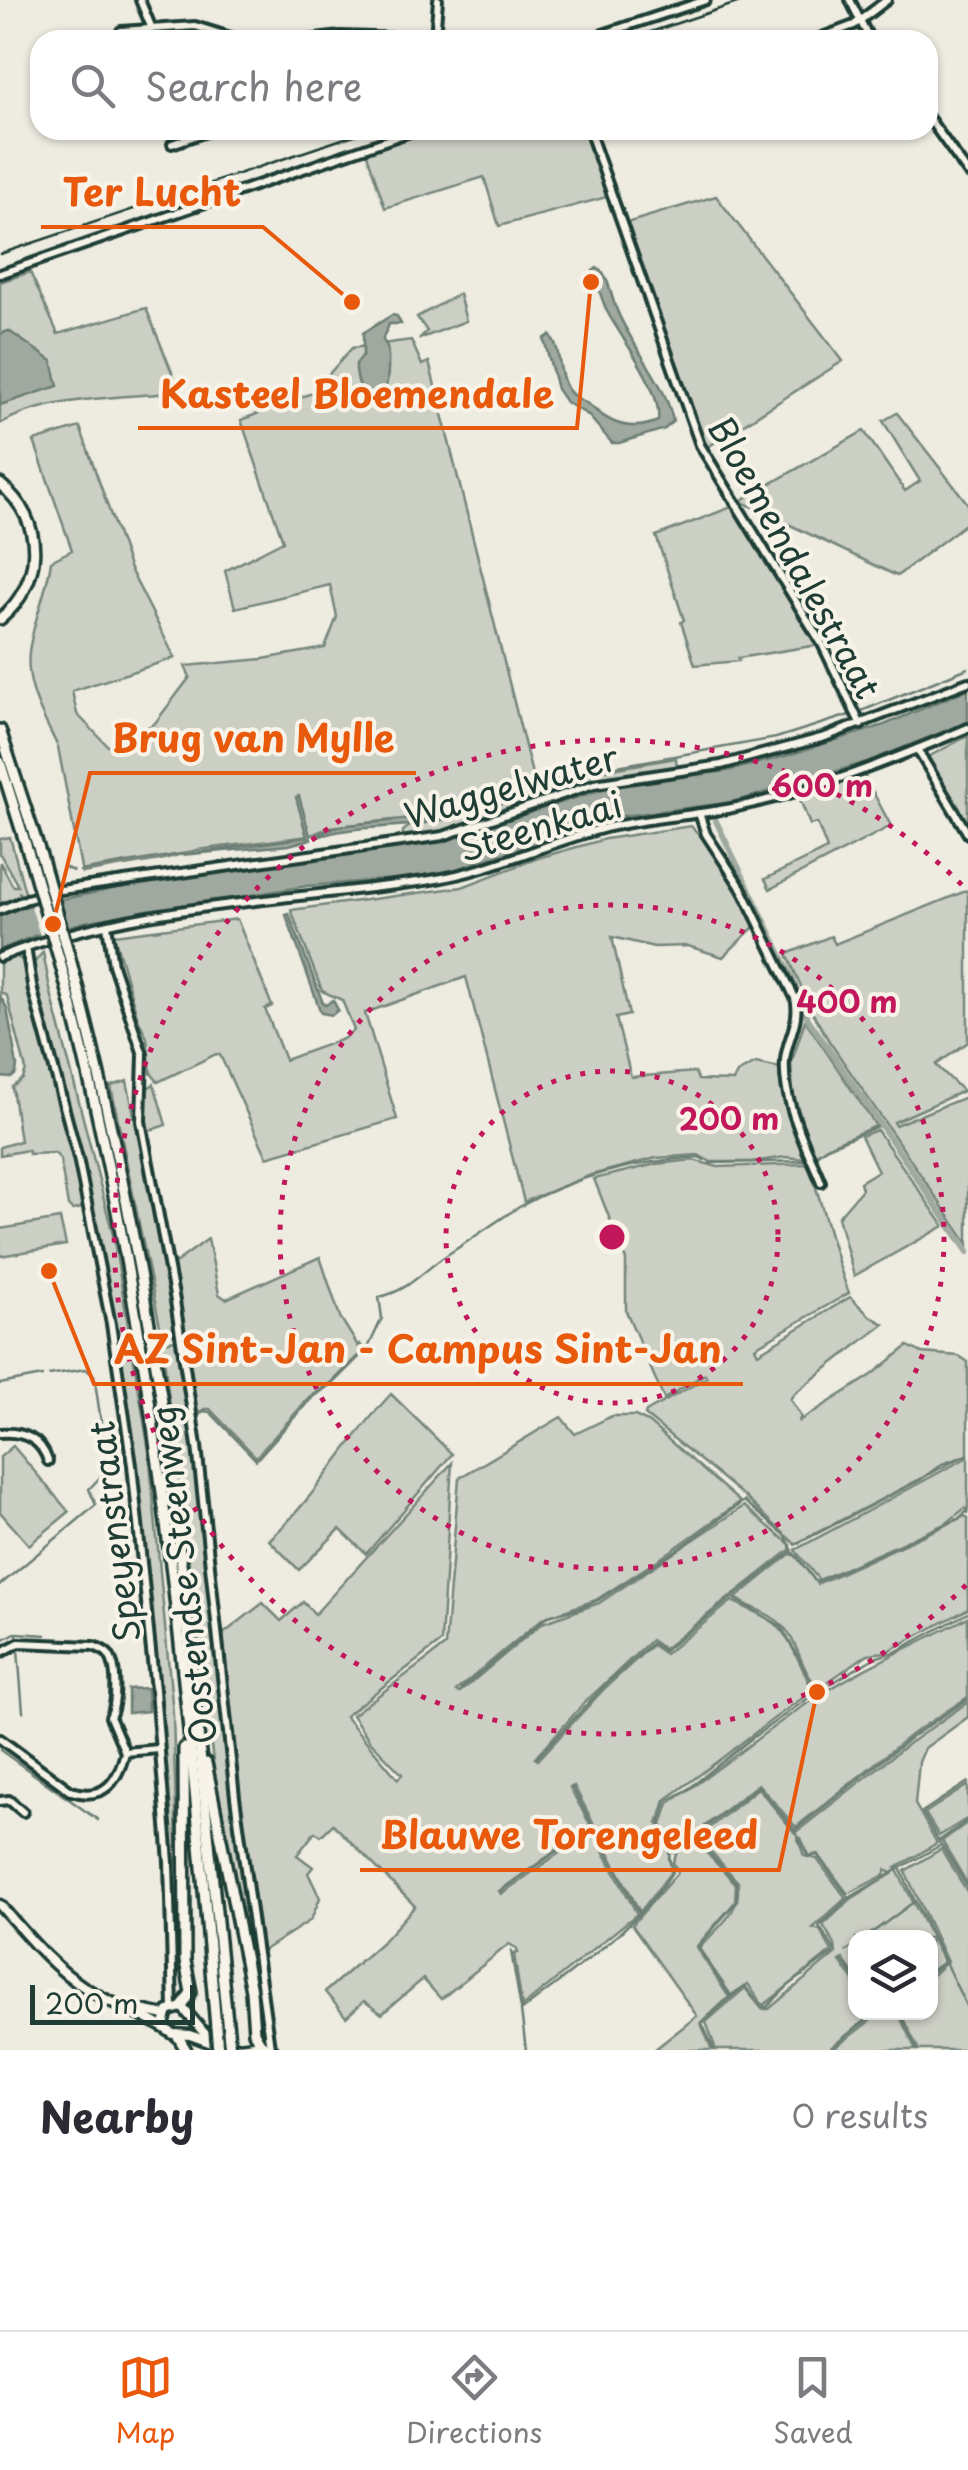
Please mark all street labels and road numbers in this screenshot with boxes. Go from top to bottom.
street label: Bloemendalestraat [696,406,896,708]
street label: Waggelwater [398,729,625,841]
street label: Steenkaai [452,776,628,874]
street label: Oostendse Steenweg [135,1403,229,1747]
street label: Speyenstraat [73,1418,153,1646]

